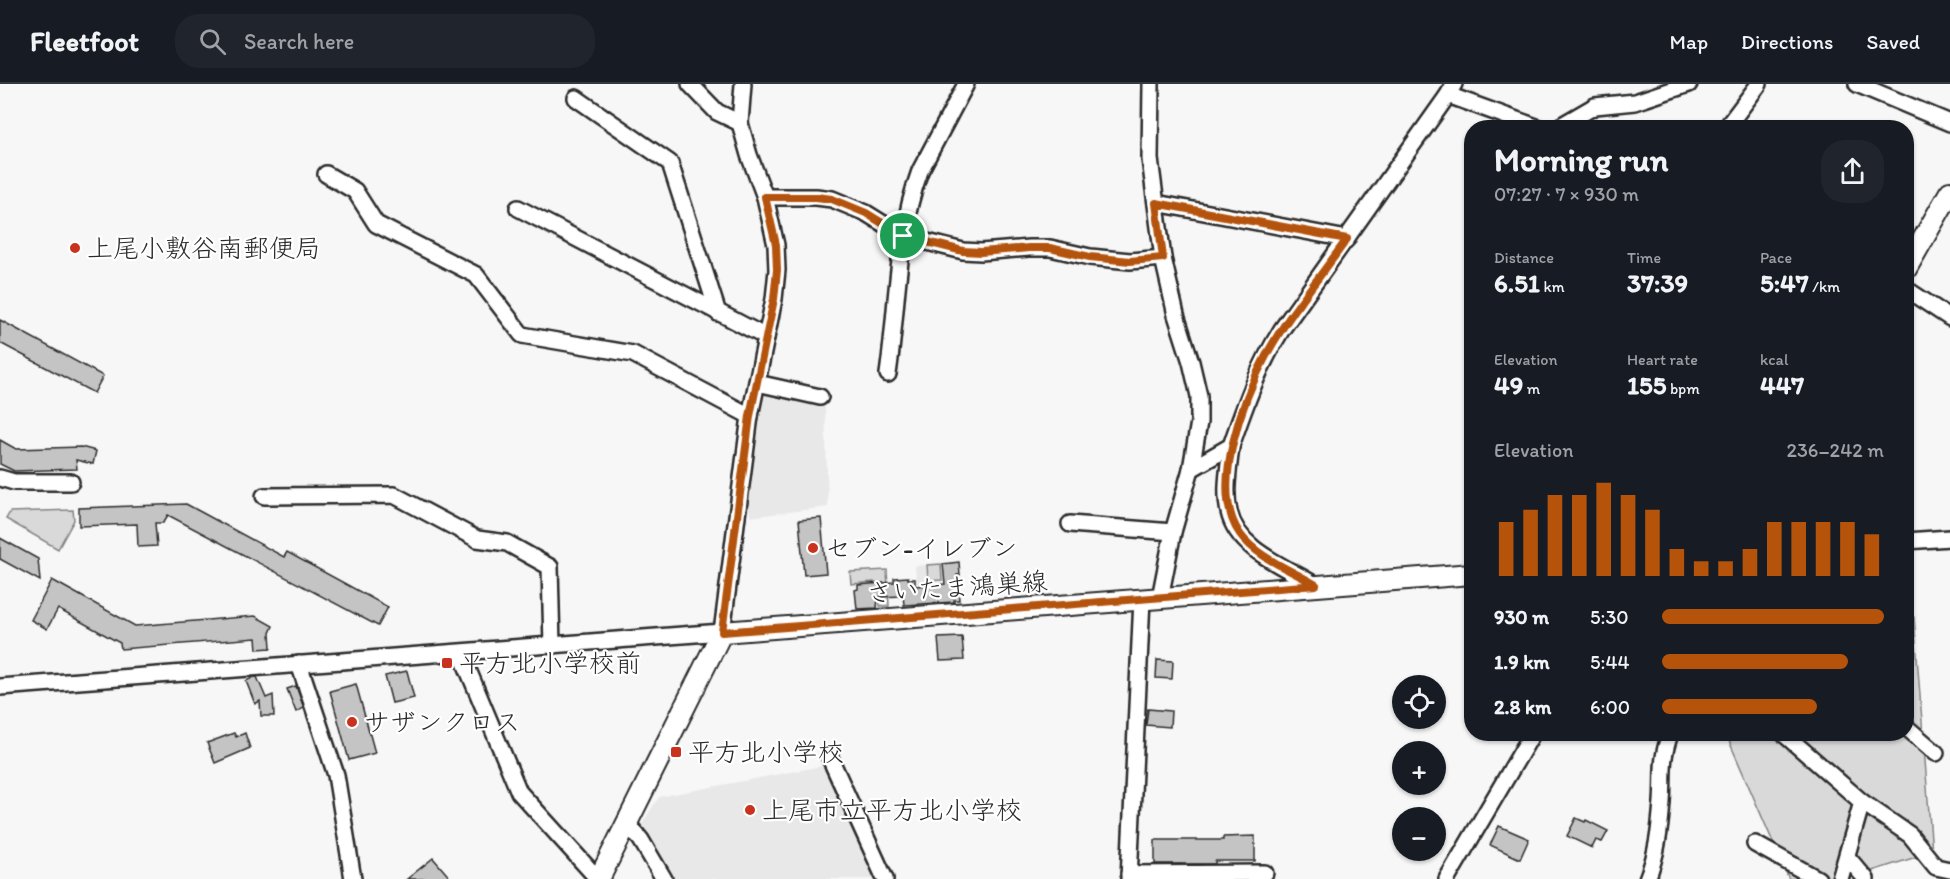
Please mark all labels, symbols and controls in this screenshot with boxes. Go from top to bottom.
search box [175,14,595,68]
text: Fleetfoot [30,24,139,58]
icon: search [196,25,229,58]
text: Search here [244,28,354,55]
text: Map [1670,29,1708,54]
text: Directions [1741,29,1833,54]
text: Saved [1866,29,1920,54]
text: Morning run [1494,140,1669,179]
button: share [1821,140,1884,203]
text: 07:27 · 7 × 930 m [1494,182,1639,206]
pin [877,210,928,261]
icon: arrive [886,219,919,252]
place label: 上尾小敷谷南郵便局 [87,232,321,264]
marker: 上尾小敷谷南郵便局 [68,241,82,255]
text: Distance [1494,248,1554,267]
text: Time [1627,248,1661,267]
text: Pace [1760,248,1792,267]
text: 6.51 [1494,267,1540,299]
text: 37:39 [1627,267,1688,299]
text: 5:47 [1760,267,1809,299]
text: km [1540,277,1565,296]
text: /km [1809,277,1840,296]
text: Elevation [1494,350,1558,369]
text: Heart rate [1627,350,1698,369]
text: kcal [1760,350,1788,369]
text: 49 [1494,369,1523,401]
text: 155 [1627,369,1666,401]
text: 447 [1760,369,1804,401]
text: m [1523,379,1540,398]
text: bpm [1666,379,1700,398]
text: Elevation [1494,438,1573,462]
text: 236–242 m [1786,438,1884,462]
place label: セブン-イレブン [825,532,1017,564]
marker: セブン-イレブン [806,541,820,555]
street label: さいたま鴻巣線 [866,565,1048,609]
text: 930 m [1494,605,1549,629]
text: 5:30 [1590,605,1629,629]
place label: 平方北小学校前 [459,647,641,679]
text: 1.9 km [1494,650,1550,674]
text: 5:44 [1590,650,1629,674]
marker: 平方北小学校前 [440,656,454,670]
map controls [1392,675,1446,861]
button: locate [1392,675,1446,729]
text: 2.8 km [1494,695,1551,719]
text: 6:00 [1590,695,1630,719]
place label: サザンクロス [364,706,521,738]
marker: サザンクロス [345,715,359,729]
place label: 平方北小学校 [688,736,844,768]
button: + [1392,741,1446,795]
marker: 平方北小学校 [669,745,683,759]
place label: 上尾市立平方北小学校 [762,794,1022,826]
marker: 上尾市立平方北小学校 [743,803,757,817]
button: − [1392,807,1446,861]

